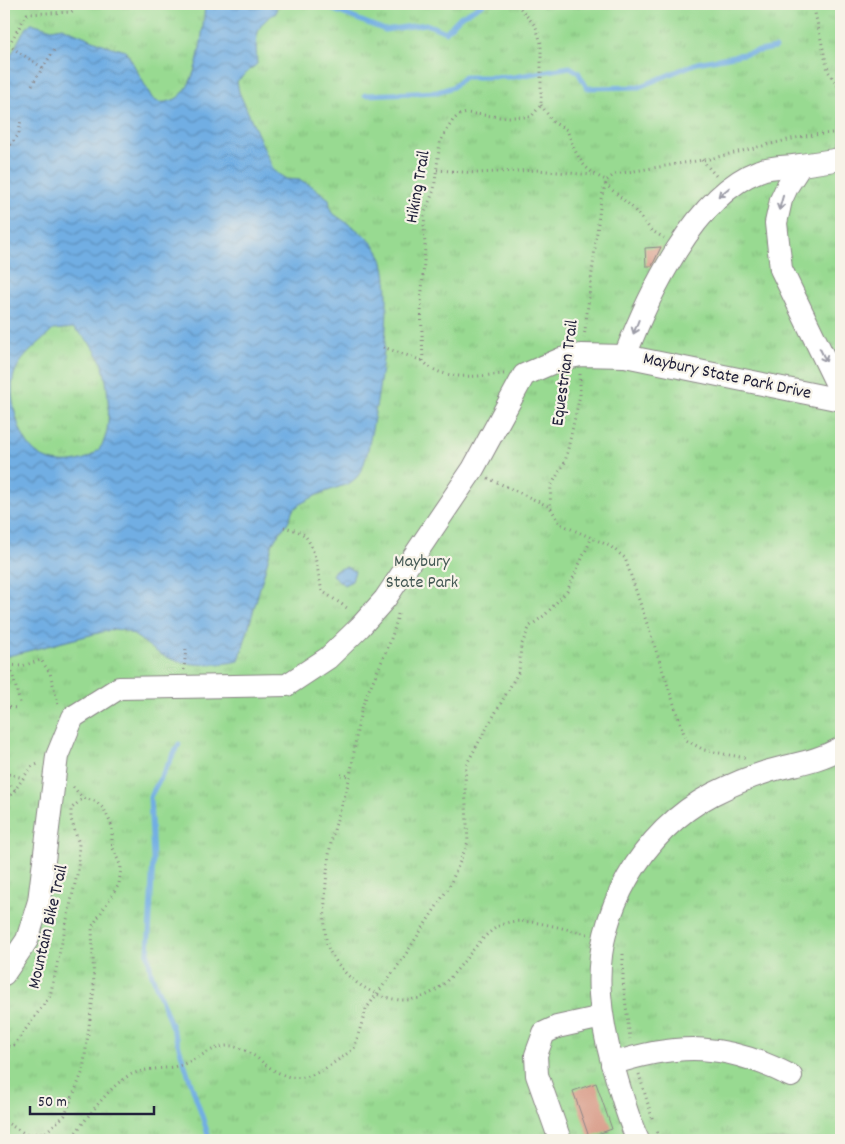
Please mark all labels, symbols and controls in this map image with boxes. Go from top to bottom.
street label: Hiking Trail [400,148,438,225]
one-way arrow [717,186,730,197]
one-way arrow [776,195,786,211]
street label: Equestrian Trail [546,318,586,428]
one-way arrow [631,319,640,334]
street label: Maybury State Park Drive [641,347,813,407]
one-way arrow [819,347,828,362]
park label: Maybury State Park [386,550,458,596]
street label: Mountain Bike Trail [23,862,76,991]
scale bar [30,1084,154,1116]
text: 50 m [38,1092,67,1114]

